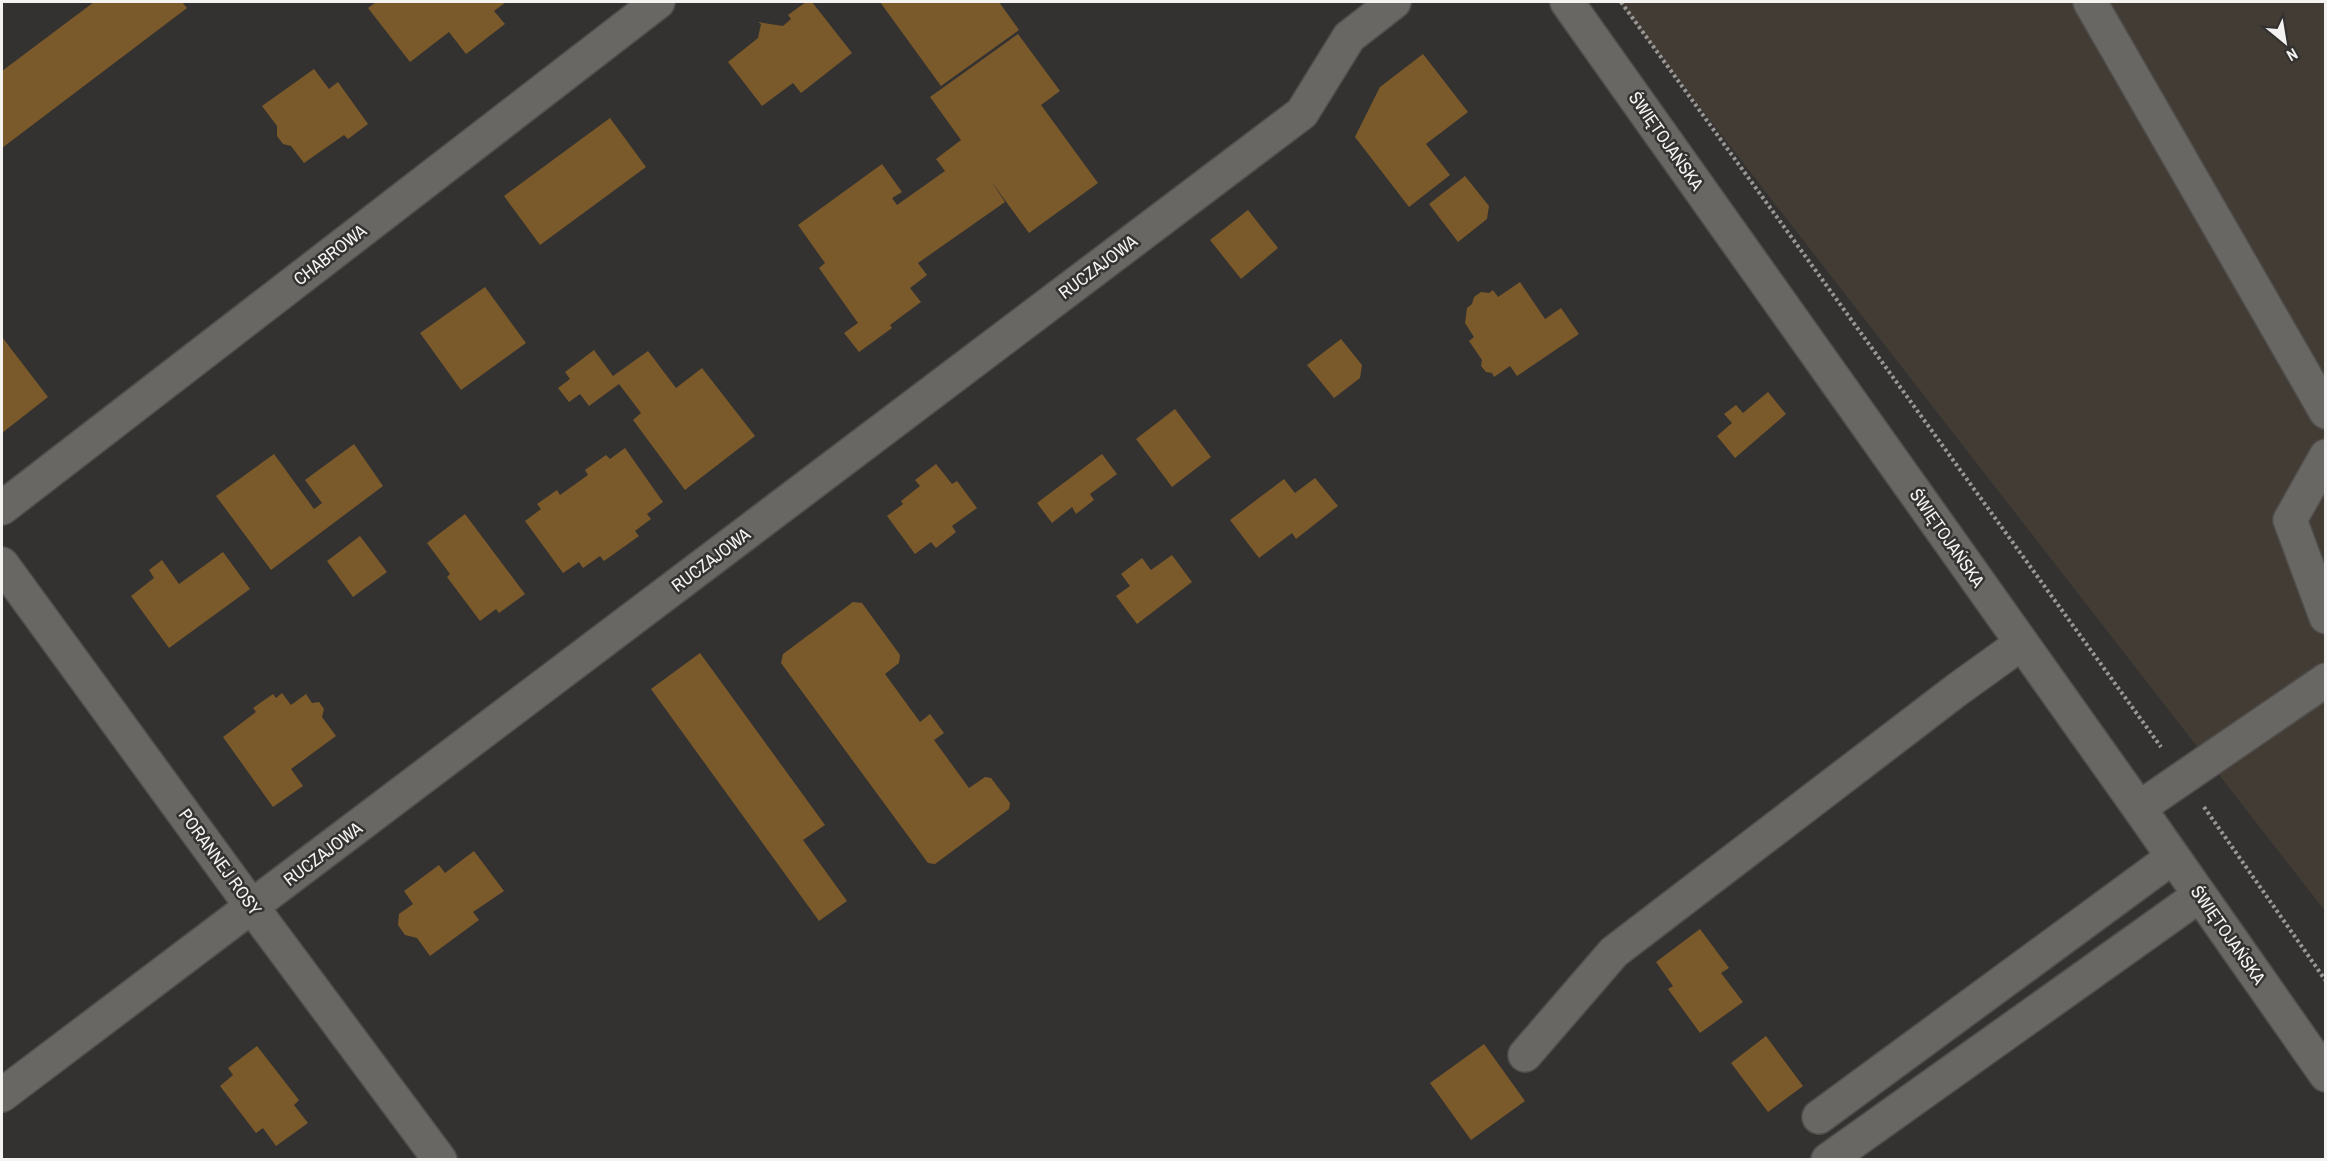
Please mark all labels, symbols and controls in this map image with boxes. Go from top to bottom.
north arrow [2255,12,2315,72]
text: N [2283,43,2302,67]
street label: ŚWIĘTOJAŃSKA [1623,86,1710,195]
street label: CHABROWA [288,218,372,291]
street label: RUCZAJOWA [1053,229,1142,305]
street label: ŚWIĘTOJAŃSKA [1904,483,1991,592]
street label: RUCZAJOWA [666,522,755,598]
street label: PORANNEJ ROSY [173,803,268,920]
street label: RUCZAJOWA [278,816,367,892]
street label: ŚWIĘTOJAŃSKA [2185,880,2272,989]

